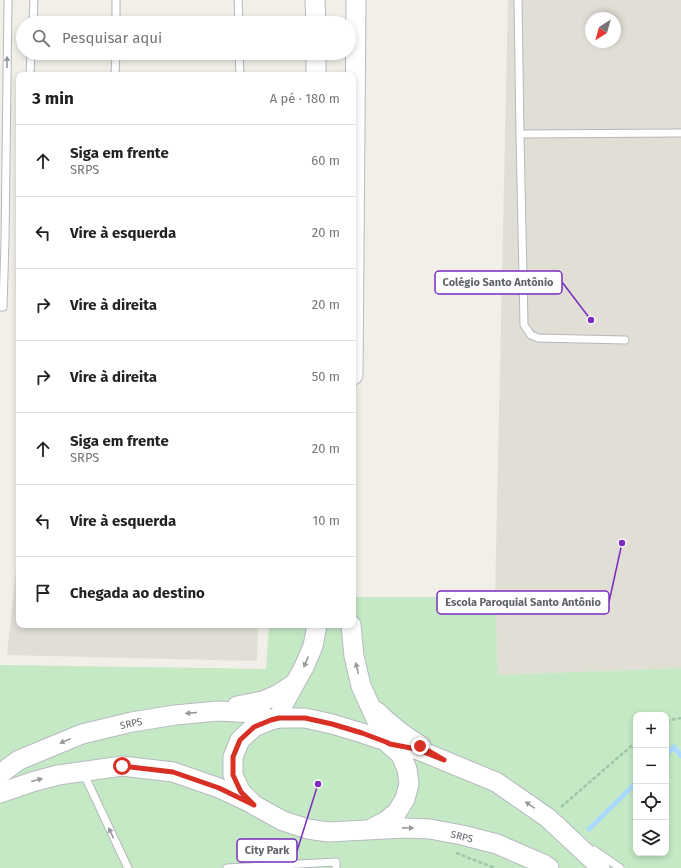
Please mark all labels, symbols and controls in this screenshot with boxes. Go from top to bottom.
north arrow [585,12,621,48]
search box [16,16,356,60]
icon: search [30,27,52,49]
text: Pesquisar aqui [62,29,162,47]
one-way arrow [4,55,10,68]
text: 3 min [32,88,74,109]
text: A pé · 180 m [270,91,340,106]
text: Siga em frente [70,144,169,162]
icon: ahead [32,150,54,172]
text: 60 m [311,153,340,168]
text: SRPS [70,162,99,177]
icon: left [32,222,54,244]
text: Vire à esquerda [70,224,176,242]
text: 20 m [312,225,340,240]
callout: Colégio Santo Antônio [435,271,562,294]
text: Colégio Santo Antônio [443,276,554,289]
icon: right [32,294,54,316]
text: Vire à direita [70,296,157,314]
text: 20 m [312,297,340,312]
icon: right [32,366,54,388]
text: Vire à direita [70,368,157,386]
text: 50 m [312,369,340,384]
text: Siga em frente [70,432,169,450]
icon: ahead [32,438,54,460]
text: 20 m [312,441,340,456]
text: SRPS [70,450,99,465]
icon: left [32,510,54,532]
text: Vire à esquerda [70,512,176,530]
text: 10 m [313,513,340,528]
icon: arrive [32,582,54,604]
text: Chegada ao destino [70,584,205,602]
callout: Escola Paroquial Santo Antônio [437,591,609,614]
text: Escola Paroquial Santo Antônio [445,596,601,609]
one-way arrow [303,657,309,668]
one-way arrow [353,662,359,674]
one-way arrow [185,710,197,717]
map controls [633,712,669,856]
button: + [633,712,669,748]
street label: SRPS [119,716,144,732]
route end [411,737,429,755]
one-way arrow [59,738,70,744]
button: − [633,748,669,784]
route start [113,757,131,775]
one-way arrow [31,777,43,783]
button: locate [633,784,669,820]
one-way arrow [524,801,535,809]
button: layers [633,820,669,856]
one-way arrow [402,825,414,832]
one-way arrow [108,827,114,838]
street label: SRPS [449,829,475,845]
callout: City Park [237,839,297,862]
text: City Park [245,844,290,857]

